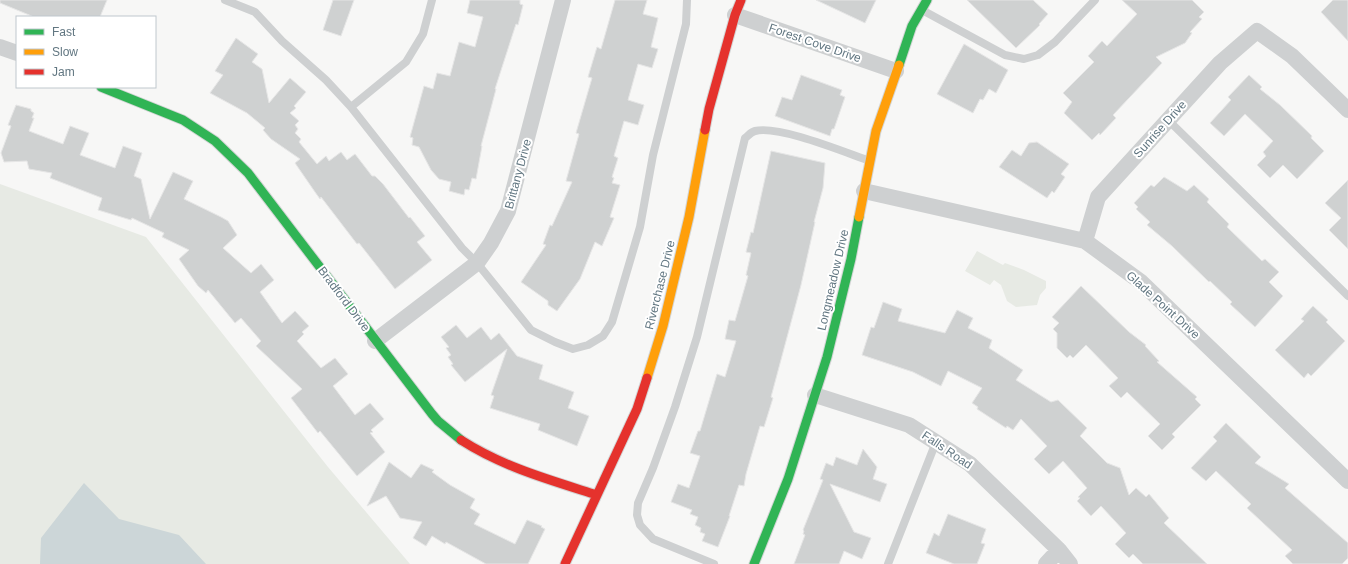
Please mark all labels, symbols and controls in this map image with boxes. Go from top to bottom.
legend [16,16,156,88]
street label: Forest Cove Drive [767,21,863,65]
text: Fast [52,25,76,39]
text: Slow [52,45,78,59]
text: Jam [52,65,75,79]
street label: Sunrise Drive [1131,97,1190,160]
street label: Brittany Drive [502,137,534,211]
street label: Longmeadow Drive [815,228,852,332]
street label: Riverchase Drive [642,239,678,331]
street label: Bradford Drive [315,264,373,334]
street label: Glade Point Drive [1123,268,1203,342]
street label: Falls Road [919,428,975,472]

